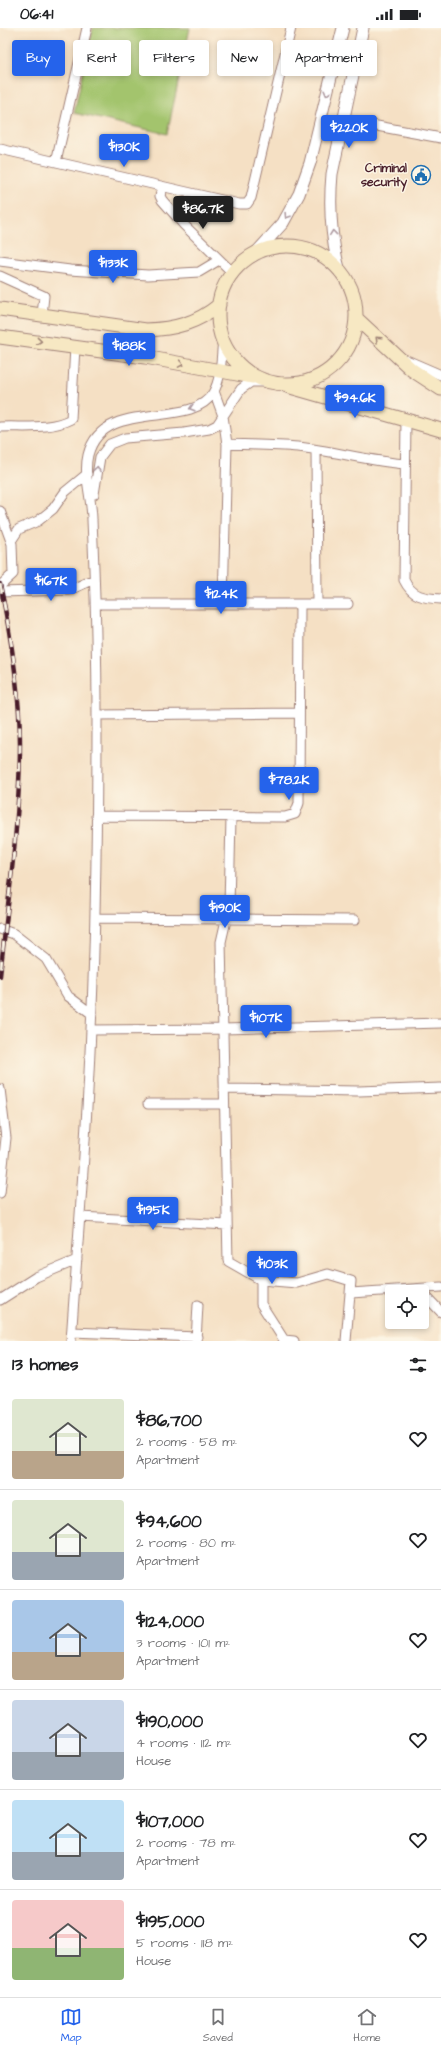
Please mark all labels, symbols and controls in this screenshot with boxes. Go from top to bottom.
text: 06:41 [20,4,54,25]
chip: Buy [12,40,65,76]
chip: Rent [73,40,131,76]
chip: Filters [139,40,209,76]
chip: New [217,40,273,76]
chip: Apartment [281,40,377,76]
one-way arrow [324,90,332,96]
pin: $220K [321,115,377,149]
text: $220K [330,119,368,137]
pin: $130K [96,134,152,168]
text: $130K [108,138,140,156]
place label: Criminal security [361,160,407,192]
public building icon: Criminal security [410,164,432,186]
pin: $86.7K [170,196,236,230]
text: $86.7K [182,200,224,218]
one-way arrow [284,212,292,219]
one-way arrow [329,230,338,236]
pin: $133K [85,250,141,284]
text: $133K [98,254,128,272]
pin: $188K [101,333,157,367]
one-way arrow [375,336,383,343]
one-way arrow [36,337,42,346]
text: $188K [112,337,146,355]
one-way arrow [178,359,184,367]
pin: $94.6K [322,385,388,419]
text: $94.6K [334,389,376,407]
one-way arrow [189,403,196,412]
one-way arrow [92,466,101,472]
pin: $167K [23,568,79,602]
text: $167K [35,572,67,590]
pin: $124K [193,581,249,615]
text: $124K [204,585,238,603]
pin: $78.2K [256,767,322,801]
text: $78.2K [269,771,309,789]
pin: $190K [197,895,253,929]
text: $190K [209,899,241,917]
pin: $107K [238,1005,294,1039]
text: $107K [250,1009,282,1027]
pin: $195K [125,1197,181,1231]
text: $195K [136,1201,170,1219]
pin: $103K [244,1251,300,1285]
text: $103K [256,1255,288,1273]
map controls [385,1285,429,1329]
button: locate [385,1285,429,1329]
text: 13 homes [12,1353,79,1377]
icon: filters [407,1354,429,1376]
text: $86,700 [136,1409,202,1433]
icon: home [44,1415,92,1463]
icon: heart [407,1428,429,1450]
text: 2 rooms · 58 m² [136,1433,237,1451]
text: Apartment [136,1451,200,1469]
text: $94,600 [136,1510,202,1534]
icon: home [44,1516,92,1564]
icon: heart [407,1529,429,1551]
text: 2 rooms · 80 m² [136,1534,236,1552]
text: Apartment [136,1552,200,1570]
text: $124,000 [136,1610,204,1634]
icon: home [44,1616,92,1664]
icon: heart [407,1629,429,1651]
text: 3 rooms · 101 m² [136,1634,230,1652]
text: Apartment [136,1652,200,1670]
text: $190,000 [136,1710,203,1734]
icon: home [44,1716,92,1764]
icon: heart [407,1729,429,1751]
text: 4 rooms · 112 m² [136,1734,232,1752]
text: House [136,1752,171,1770]
text: $107,000 [136,1810,204,1834]
icon: home [44,1816,92,1864]
icon: heart [407,1829,429,1851]
text: 2 rooms · 78 m² [136,1834,236,1852]
text: Apartment [136,1852,200,1870]
text: $195,000 [136,1910,205,1934]
icon: home [44,1916,92,1964]
icon: heart [407,1929,429,1951]
text: 5 rooms · 118 m² [136,1934,233,1952]
text: House [136,1952,171,1970]
tab: Map [60,2006,82,2045]
tab: Saved [203,2006,233,2045]
tab: Home [353,2006,381,2045]

